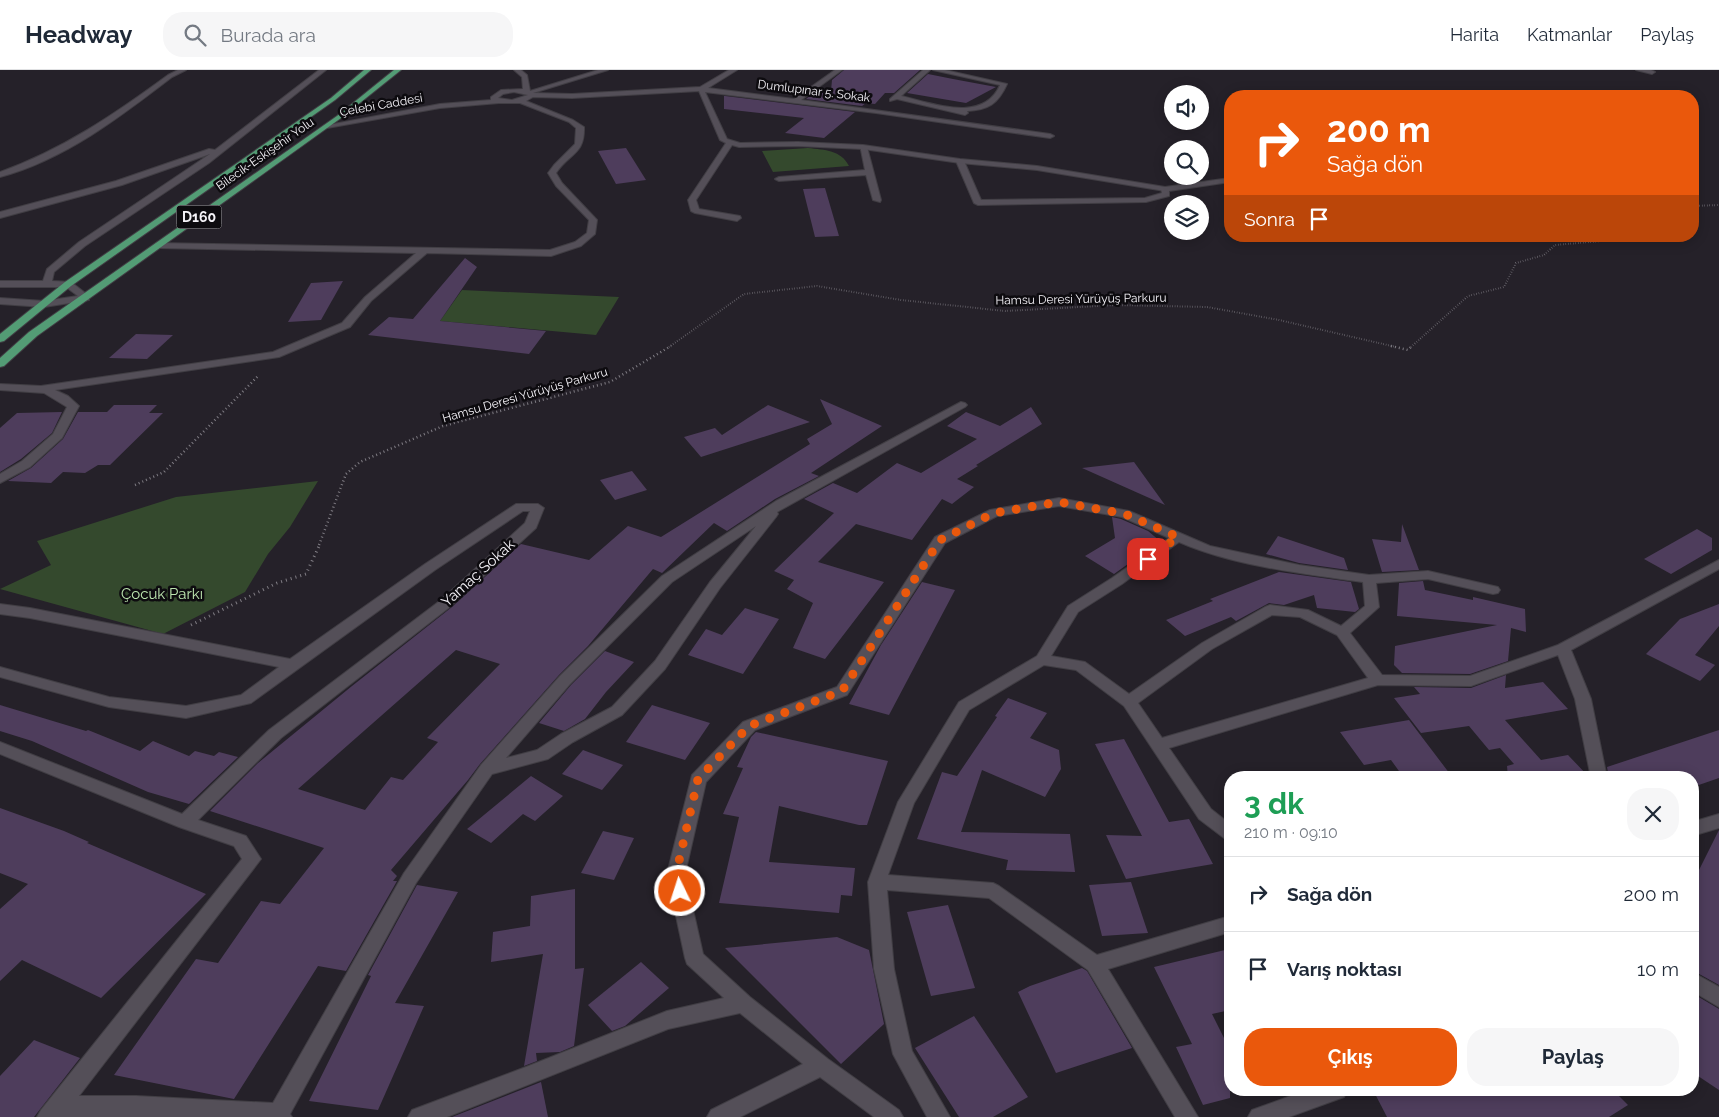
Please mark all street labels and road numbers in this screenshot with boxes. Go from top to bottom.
street label: Dumlupınar 5. Sokak [757,77,872,105]
street label: Çelebi Caddesi [339,91,423,119]
street label: Bilecik-Eskişehir Yolu [213,115,317,193]
road number: D160 [176,206,222,228]
street label: Hamsu Deresi Yürüyüş Parkuru [995,291,1167,307]
street label: Hamsu Deresi Yürüyüş Parkuru [441,365,609,425]
street label: Yamaç Sokak [438,535,518,611]

